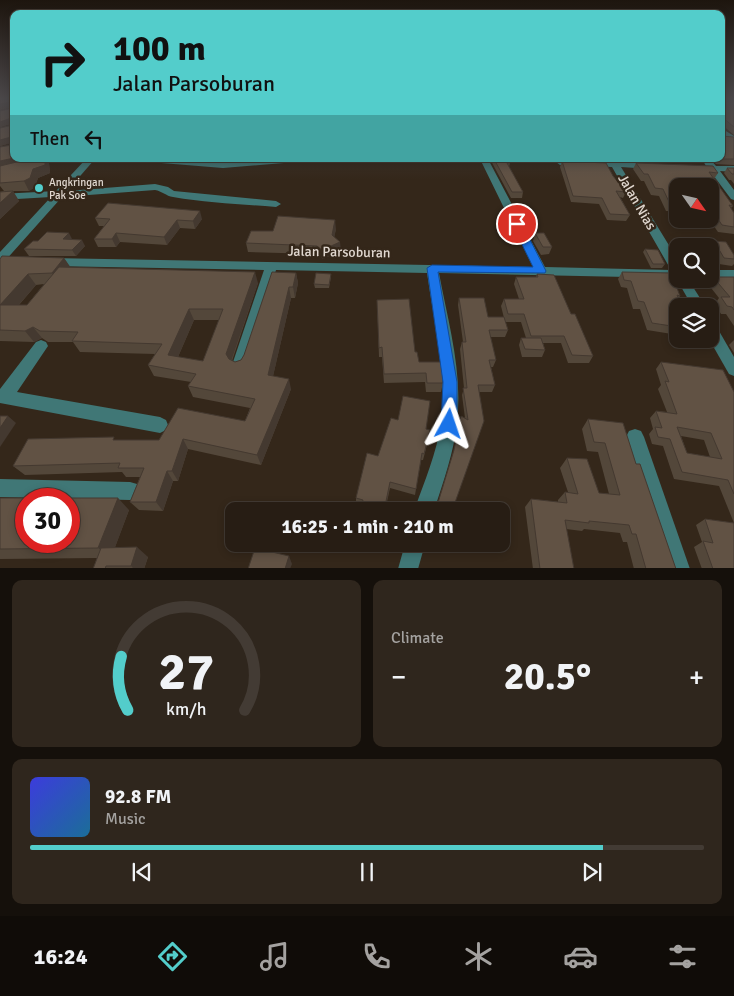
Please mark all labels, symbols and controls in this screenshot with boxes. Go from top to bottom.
text: 100 m [113,27,206,70]
icon: right [30,30,95,95]
text: Jalan Parsoburan [113,70,275,97]
icon: left [80,125,108,153]
text: Then [30,127,70,151]
street label: Jalan Nias [614,171,660,233]
place label: Angkringan Pak Soe [49,176,104,202]
north arrow [669,178,719,228]
map controls [669,178,719,348]
marker: Angkringan Pak Soe [33,182,45,194]
pin [496,203,538,245]
icon: arrive [503,210,531,238]
button: search [669,238,719,288]
street label: Jalan Parsoburan [287,243,391,261]
button: layers [669,298,719,348]
position arrow [422,397,474,449]
speed limit sign: 30 [15,488,80,553]
text: 16:25 · 1 min · 210 m [281,515,454,539]
text: Climate [391,628,444,648]
text: 27 [158,640,215,704]
text: 20.5° [504,653,591,700]
text: − [391,660,406,694]
text: + [689,660,704,694]
text: km/h [166,698,207,720]
text: 92.8 FM [105,785,171,809]
text: Music [105,809,146,829]
icon: previous [128,858,156,886]
icon: pause [353,858,381,886]
icon: next [578,858,606,886]
icon: directions [155,939,190,974]
icon: music [257,939,292,974]
icon: phone [359,939,394,974]
icon: climate [461,939,496,974]
icon: car [563,939,598,974]
icon: filters [665,939,700,974]
text: 16:24 [34,943,88,970]

